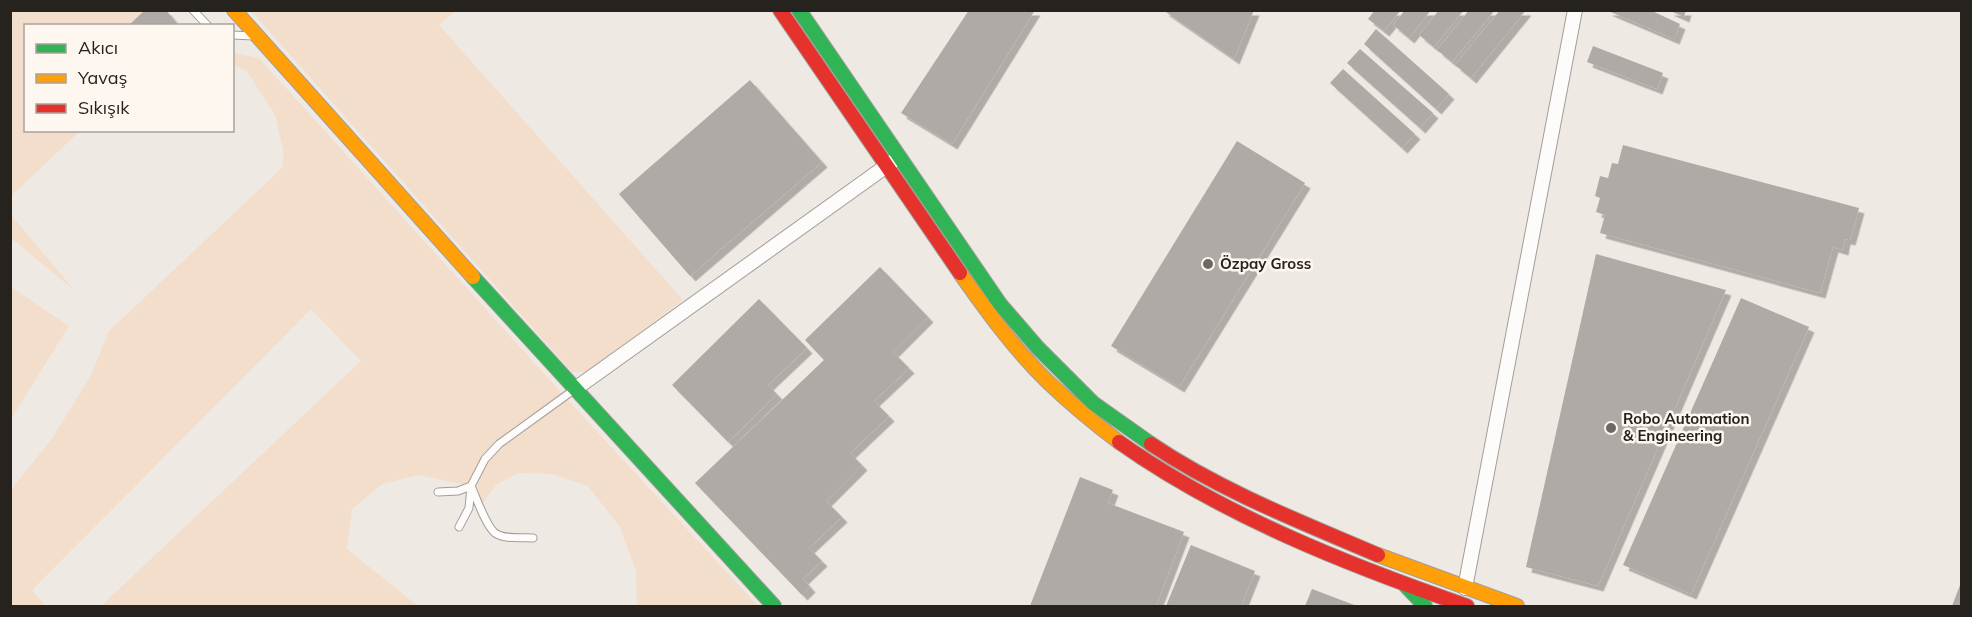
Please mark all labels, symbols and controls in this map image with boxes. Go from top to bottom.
legend [24,24,234,132]
text: Akıcı [78,36,118,59]
text: Yavaş [77,66,127,89]
text: Sıkışık [78,96,130,119]
place label: Özpay Gross [1220,254,1311,273]
marker: Özpay Gross [1201,257,1215,271]
place label: Robo Automation & Engineering [1623,409,1750,445]
marker: Robo Automation & Engineering [1604,421,1618,435]

